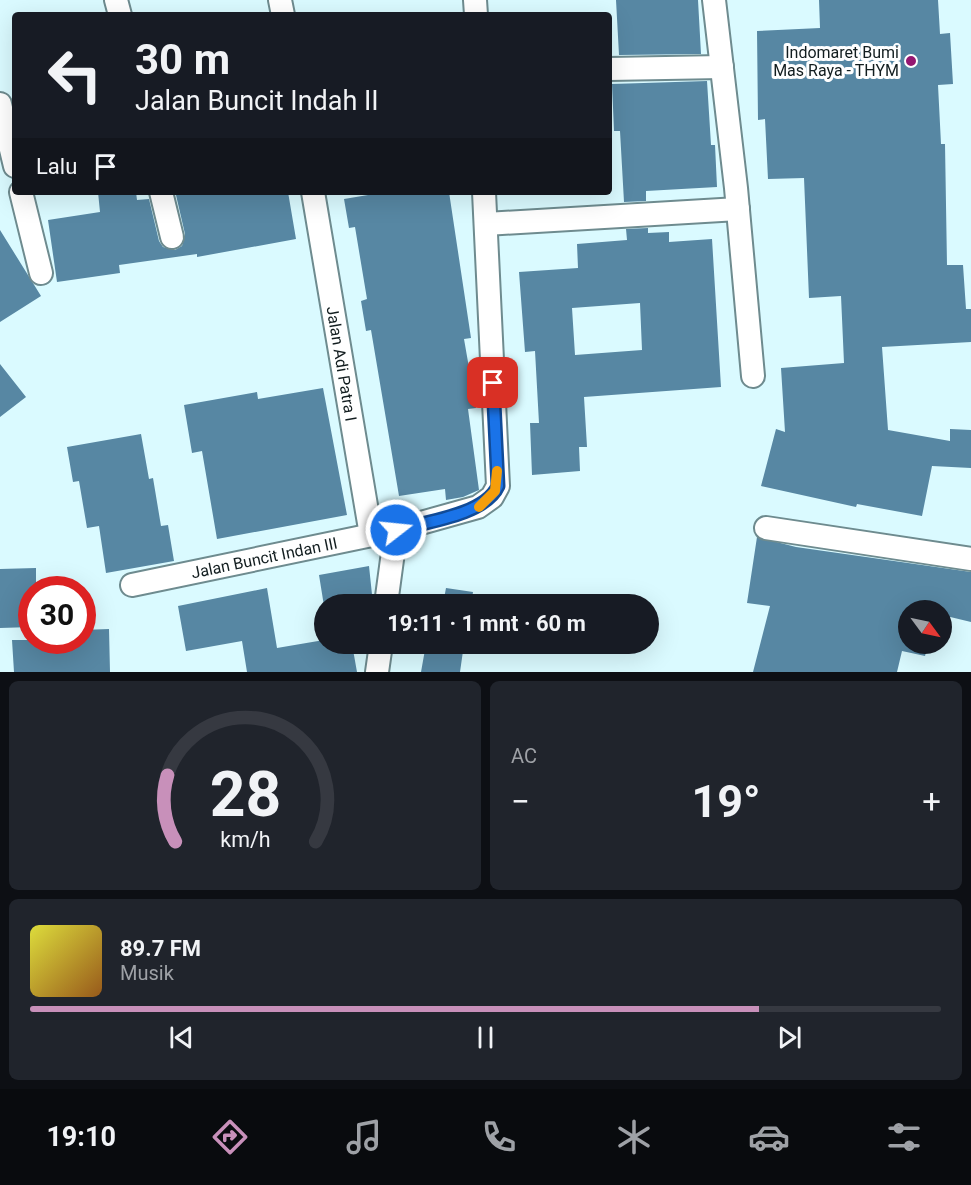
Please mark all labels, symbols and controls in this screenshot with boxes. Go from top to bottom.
text: 30 m [135,35,230,84]
icon: left [36,36,114,114]
place label: Indomaret Bumi Mas Raya - THYM [773,43,899,80]
marker: Indomaret Bumi Mas Raya - THYM [904,54,918,68]
text: Jalan Buncit Indah II [135,85,379,117]
icon: arrive [89,150,122,183]
text: Lalu [36,154,77,179]
street label: Jalan Adi Patra I [323,305,361,423]
pin [467,357,518,408]
icon: arrive [476,366,509,399]
position arrow [364,498,428,562]
street label: Jalan Buncit Indan III [189,533,339,582]
speed limit sign: 30 [18,576,96,654]
north arrow [898,600,952,654]
map controls [898,600,952,654]
text: 19:11 · 1 mnt · 60 m [387,611,586,636]
text: AC [511,744,537,768]
text: 28 [209,758,281,831]
text: 19° [691,775,761,828]
text: − [511,782,530,821]
text: + [922,782,941,821]
text: km/h [220,828,270,853]
text: 89.7 FM [120,936,201,961]
text: Musik [120,961,174,985]
icon: previous [165,1021,198,1054]
icon: pause [469,1021,502,1054]
icon: next [773,1021,806,1054]
icon: directions [209,1116,251,1158]
icon: music [343,1116,385,1158]
icon: phone [478,1116,520,1158]
icon: climate [613,1116,655,1158]
icon: car [748,1116,790,1158]
icon: filters [883,1116,925,1158]
text: 19:10 [46,1121,116,1153]

